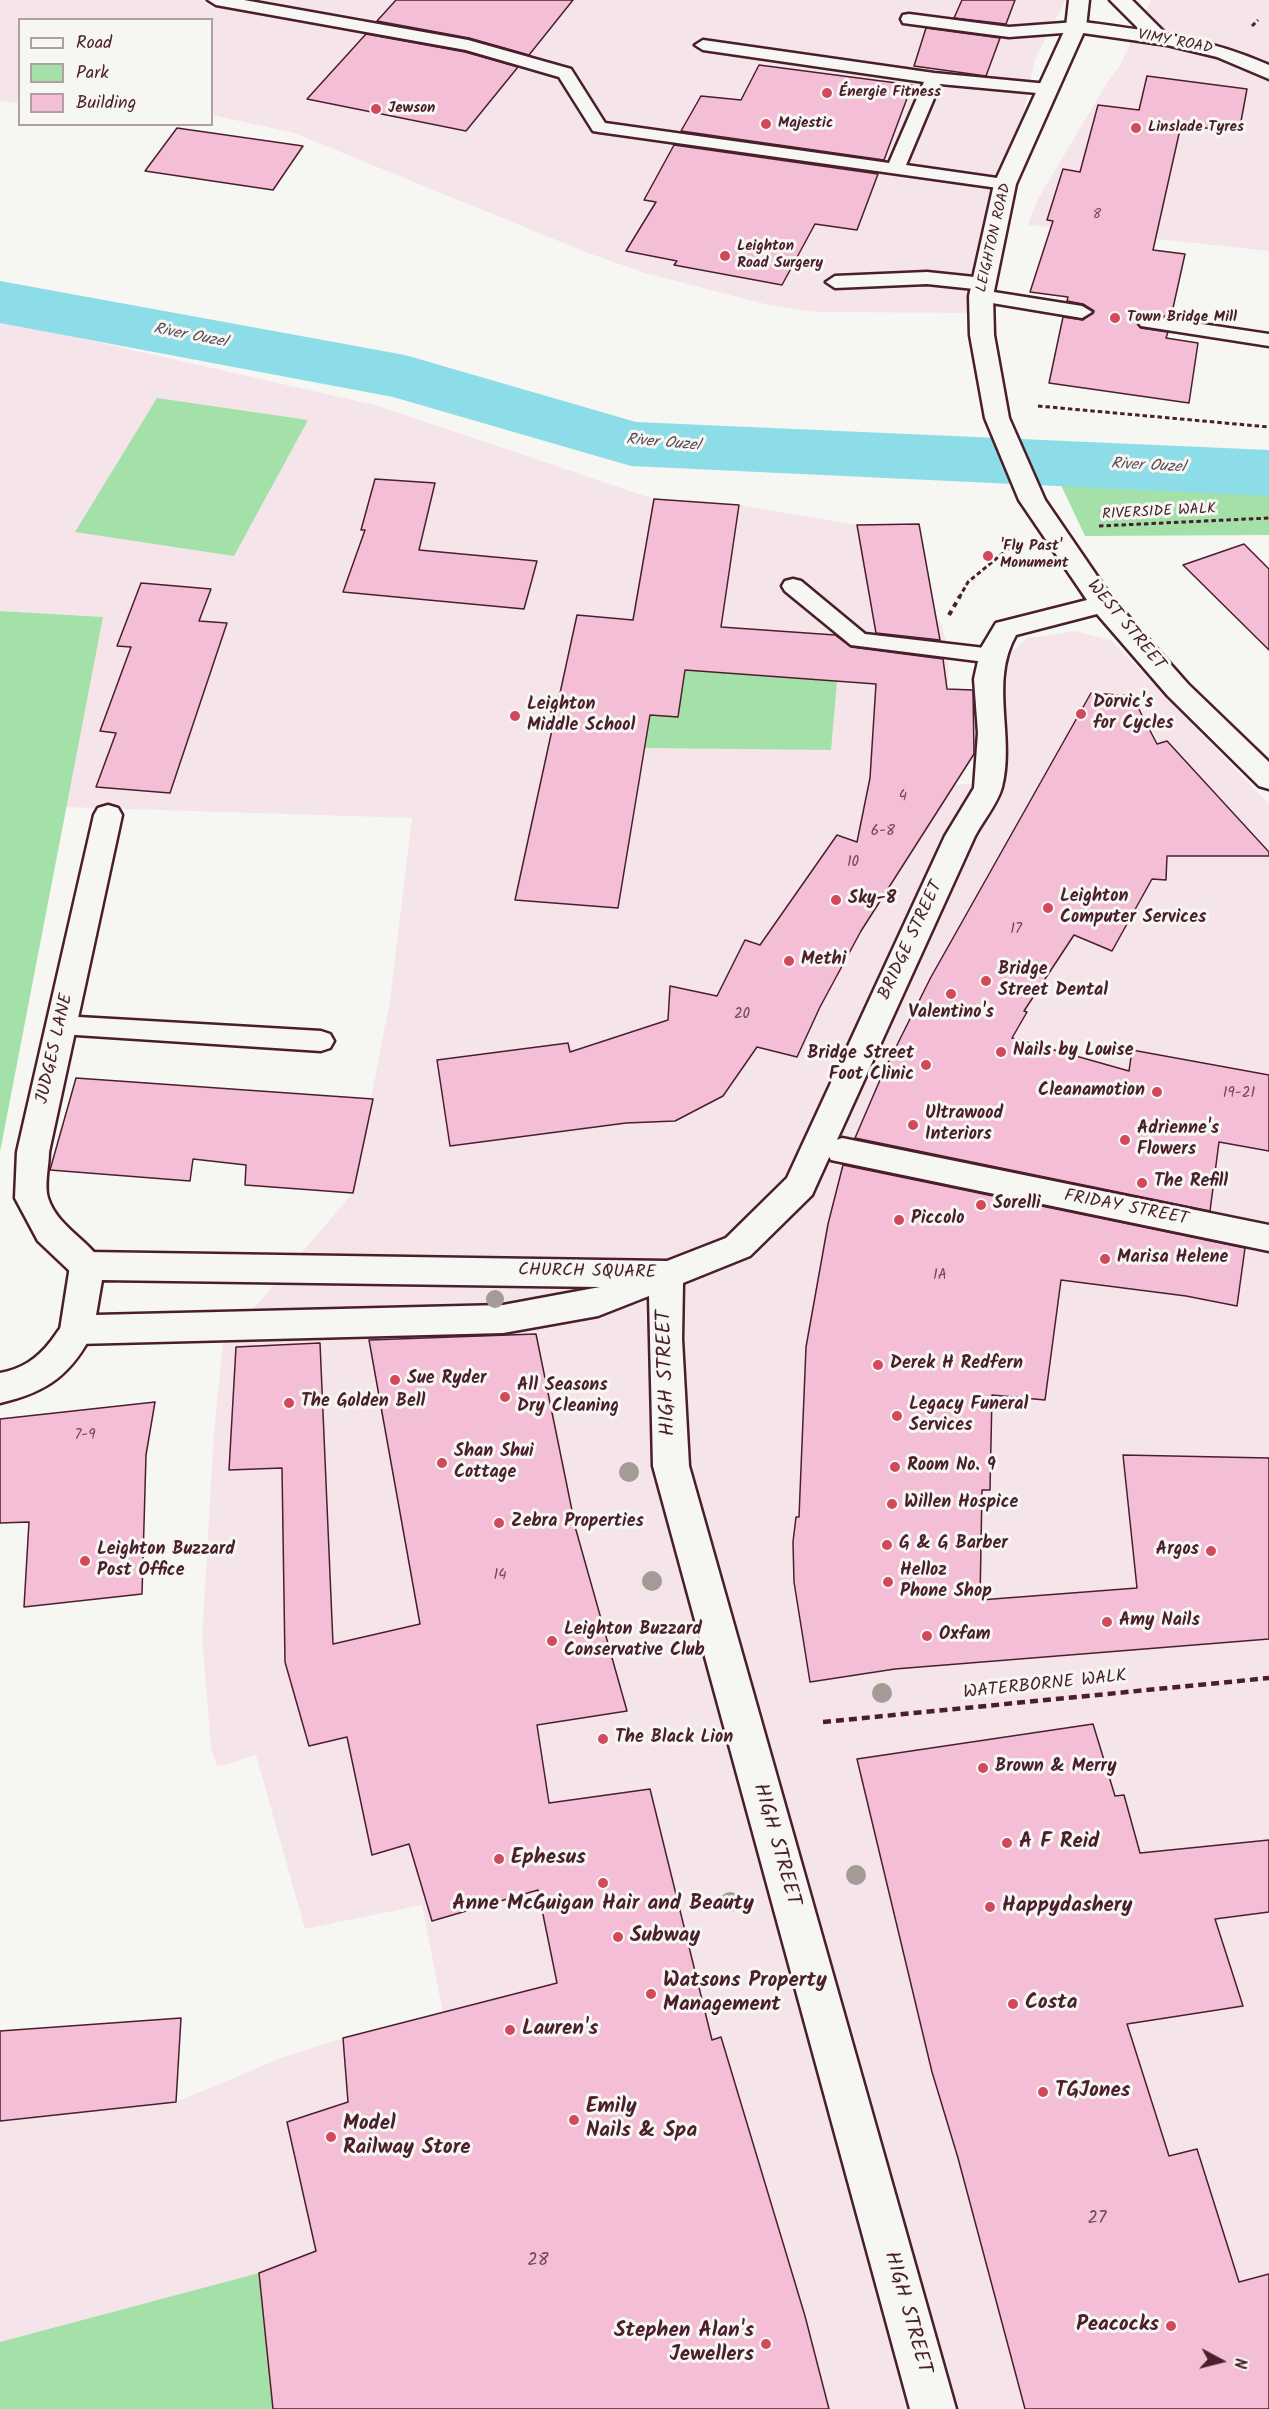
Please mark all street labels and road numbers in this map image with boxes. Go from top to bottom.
street label: VIMY ROAD [1136,27,1214,59]
street label: LEIGHTON ROAD [974,182,1016,294]
street label: RIVERSIDE WALK [1102,501,1216,525]
street label: WEST STREET [1081,576,1169,676]
street label: BRIDGE STREET [875,878,949,1004]
street label: JUDGES LANE [33,992,79,1106]
street label: FRIDAY STREET [1062,1186,1190,1232]
street label: CHURCH SQUARE [518,1261,656,1285]
street label: HIGH STREET [653,1309,683,1437]
street label: WATERBORNE WALK [962,1667,1128,1705]
street label: HIGH STREET [745,1781,805,1909]
street label: HIGH STREET [876,2249,936,2377]

